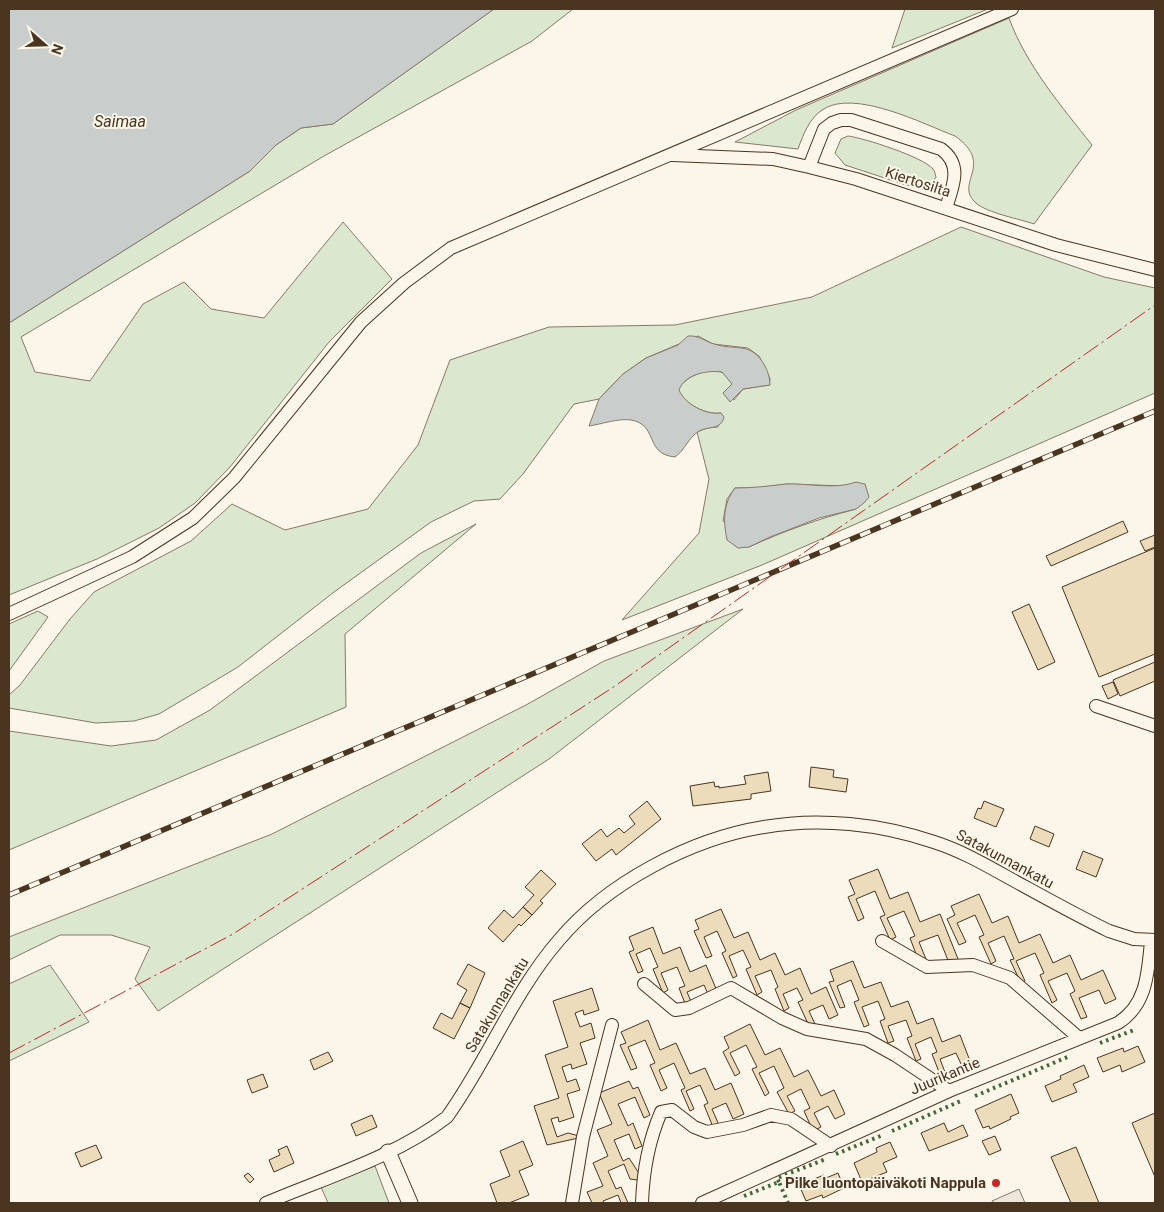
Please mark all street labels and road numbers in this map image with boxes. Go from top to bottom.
street label: Kiertosilta [883,163,953,201]
street label: Satakunnankatu [953,826,1057,892]
street label: Satakunnankatu [461,954,533,1056]
street label: Juurikantie [907,1053,983,1099]

